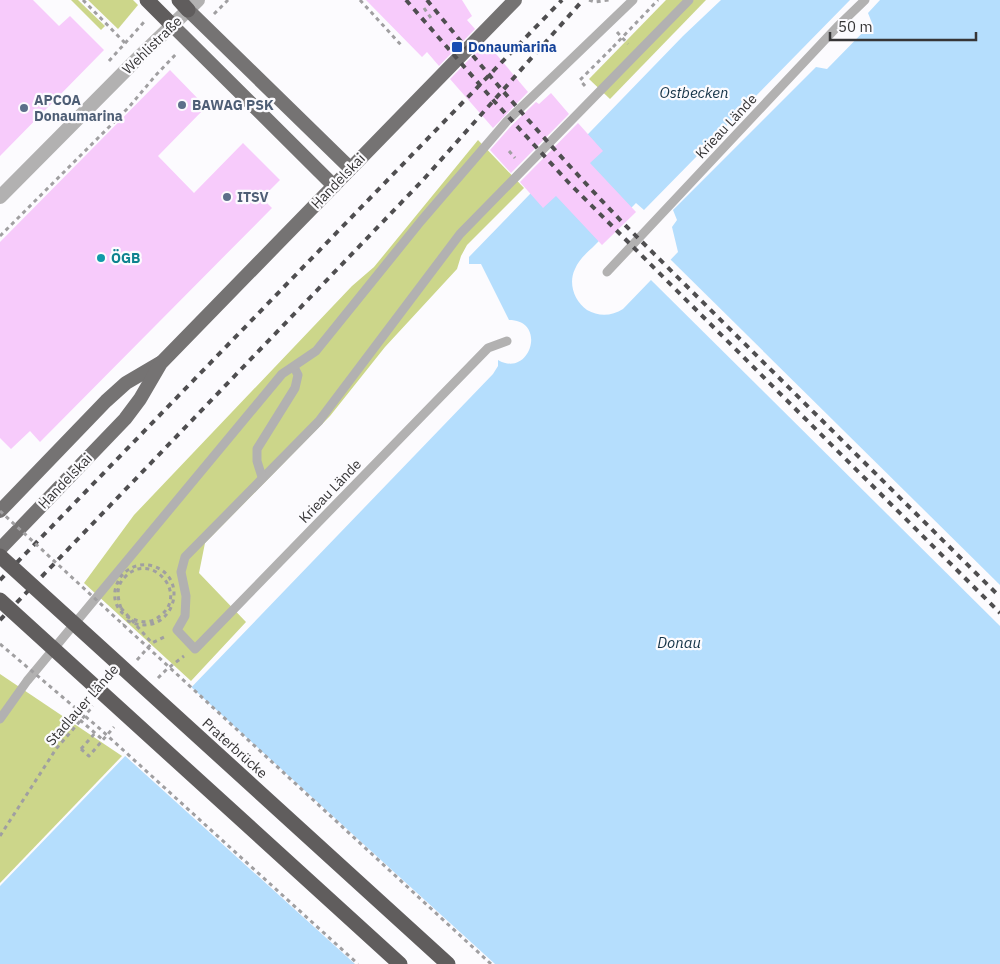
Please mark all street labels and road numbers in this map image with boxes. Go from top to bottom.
street label: Wehlistraße [118,12,186,78]
street label: Krieau Lände [691,90,761,162]
street label: Handelskai [307,150,369,212]
street label: Handelskai [34,450,96,512]
street label: Krieau Lände [295,455,365,527]
street label: Stadlauer Lände [42,660,123,749]
street label: Praterbrücke [199,714,272,782]

